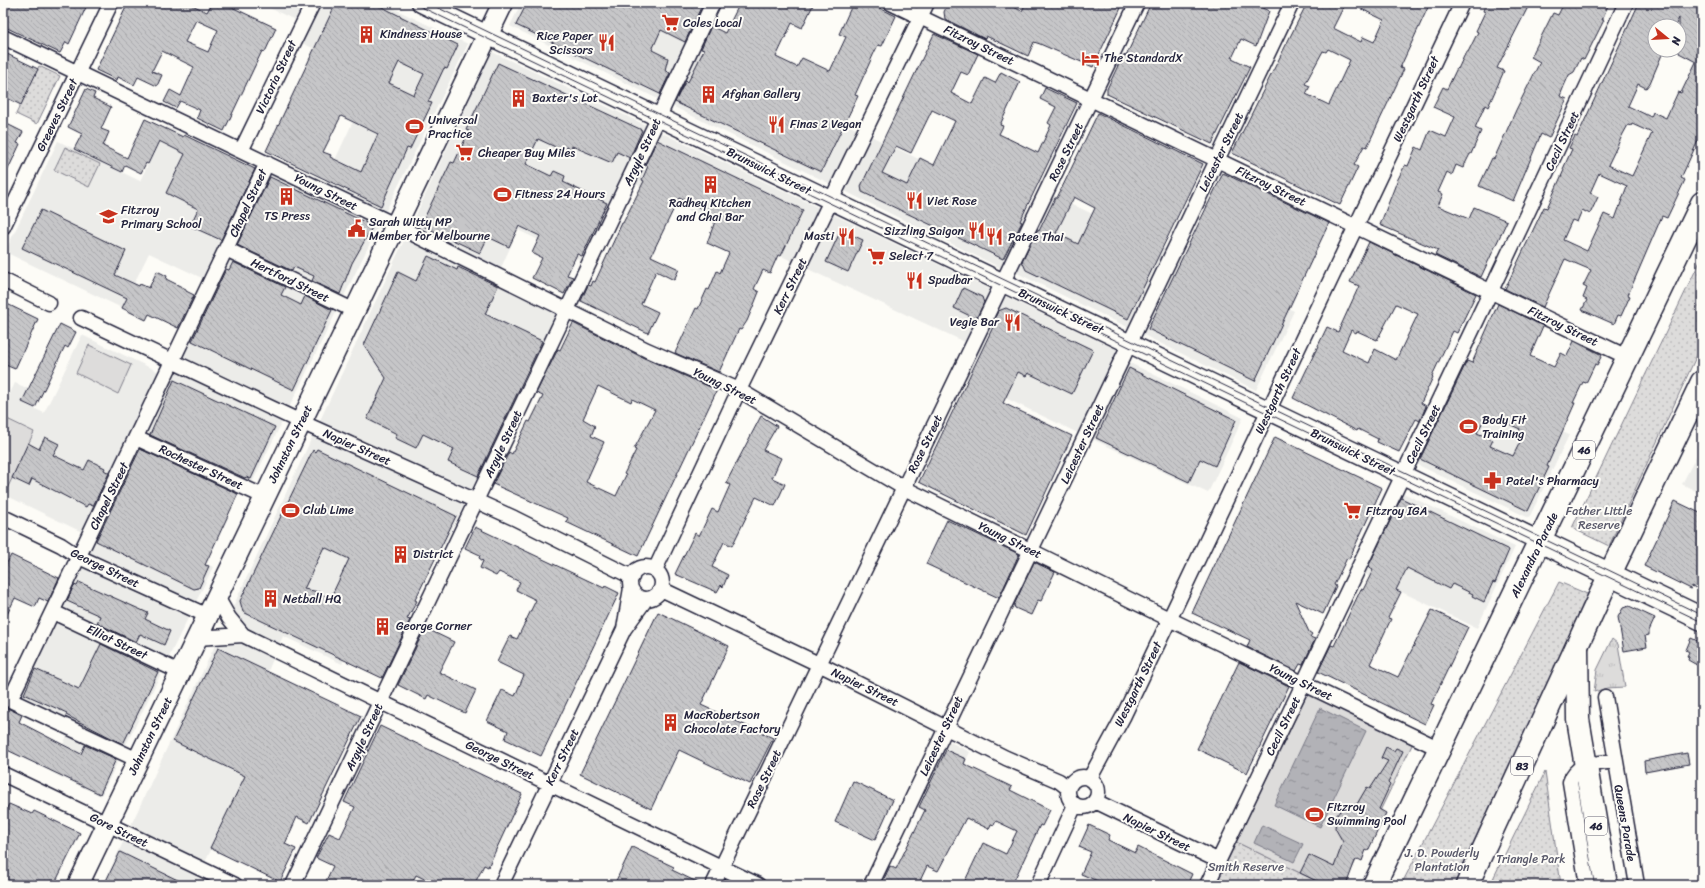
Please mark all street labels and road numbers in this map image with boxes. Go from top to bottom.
street label: Fitzroy Street [940,18,1018,72]
street label: Victoria Street [249,35,303,118]
street label: Westgarth Street [1386,51,1446,146]
street label: Greeves Street [30,74,85,155]
street label: Cecil Street [1539,107,1585,175]
street label: Leicester Street [1192,108,1250,196]
street label: Argyle Street [616,114,667,190]
street label: Rose Street [1042,119,1090,185]
street label: Brunswick Street [723,141,816,202]
street label: Fitzroy Street [1232,159,1310,213]
street label: Chapel Street [223,164,274,241]
street label: Young Street [290,167,362,217]
street label: Hertford Street [247,251,333,309]
street label: Kerr Street [767,254,813,318]
street label: Brunswick Street [1015,282,1109,341]
street label: Fitzroy Street [1524,299,1602,353]
street label: Westgarth Street [1248,343,1308,438]
street label: Young Street [689,361,761,411]
street label: Leicester Street [1054,400,1110,488]
street label: Cecil Street [1399,400,1447,468]
street label: Johnston Street [261,401,318,488]
street label: Argyle Street [477,406,528,482]
street label: Rose Street [901,411,949,477]
street label: Napier Street [319,422,395,472]
street label: Brunswick Street [1307,422,1400,483]
street label: Rochester Street [155,438,247,496]
road number: 46 [1573,441,1595,459]
street label: Chapel Street [83,457,135,534]
street label: Alexandra Parade [1503,508,1564,602]
street label: Young Street [974,515,1046,565]
street label: George Street [67,542,143,594]
street label: Elliot Street [83,618,152,666]
street label: Westgarth Street [1108,636,1169,730]
street label: Young Street [1265,657,1337,707]
street label: Napier Street [828,661,902,713]
street label: Leicester Street [913,692,969,780]
street label: Cecil Street [1259,692,1307,760]
street label: Johnston Street [121,693,178,780]
street label: Argyle Street [338,699,389,775]
street label: Kerr Street [539,725,585,789]
street label: George Street [462,734,538,786]
street label: Rose Street [740,746,788,812]
road number: 83 [1511,757,1533,775]
street label: Queens Parade [1607,783,1643,863]
street label: Gore Street [86,806,152,854]
street label: Napier Street [1120,806,1194,858]
road number: 46 [1585,817,1607,835]

